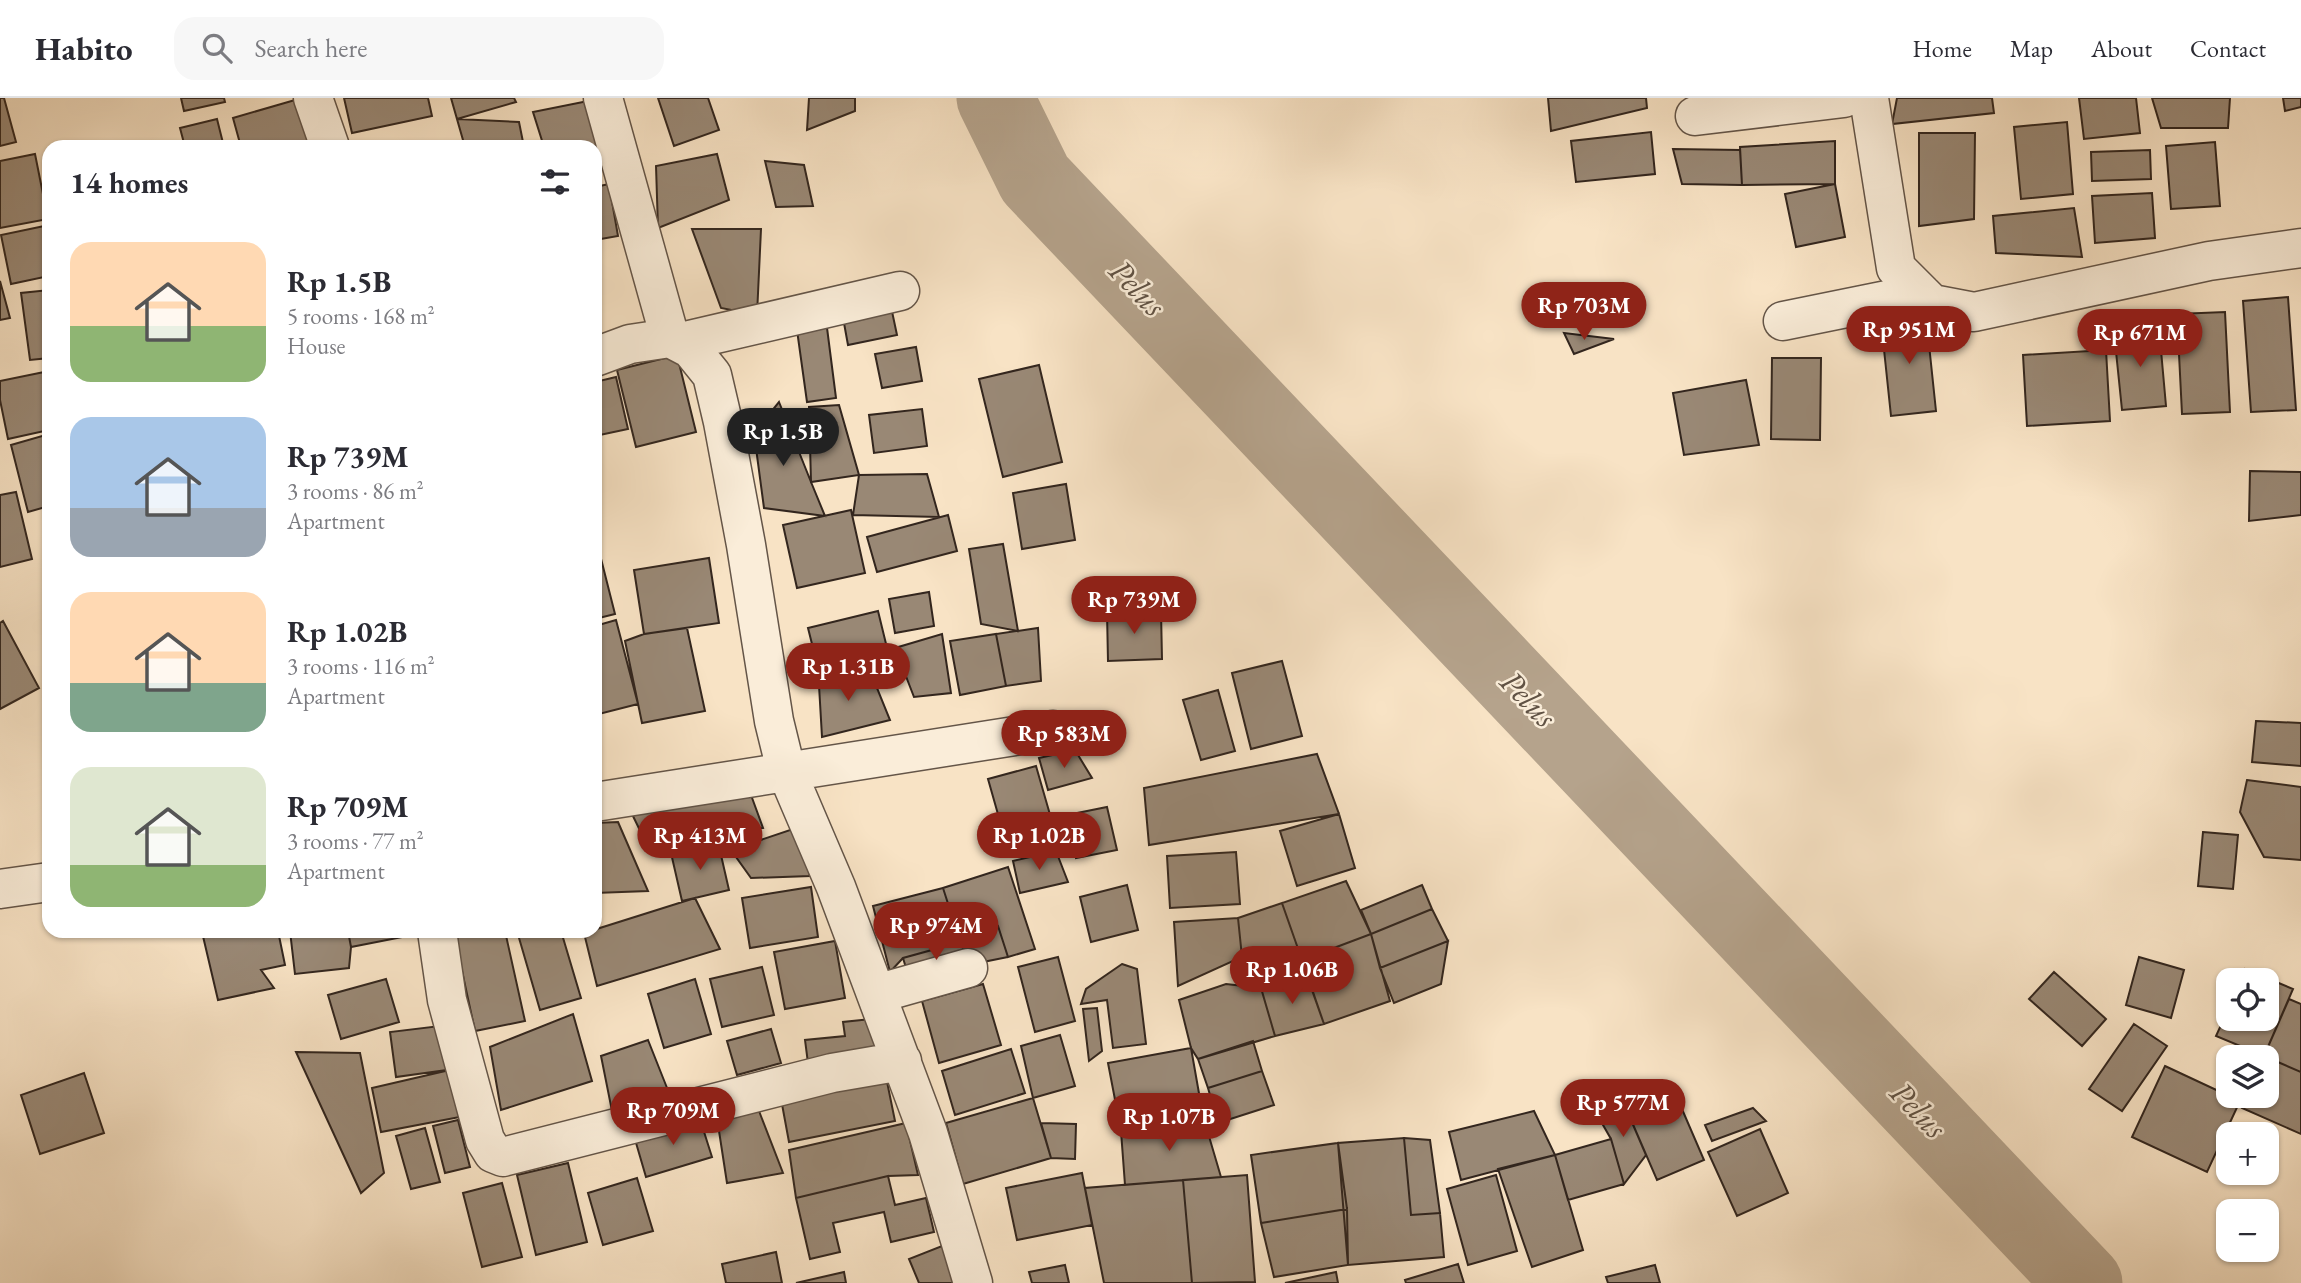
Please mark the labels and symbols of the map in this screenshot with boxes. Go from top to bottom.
water label: Pelus [1100,249,1176,326]
pin: Rp 703M [1519,282,1649,342]
pin: Rp 951M [1844,306,1974,366]
pin: Rp 671M [2075,310,2205,369]
pin: Rp 1.5B [718,408,848,468]
pin: Rp 739M [1069,576,1199,636]
pin: Rp 1.31B [776,644,920,703]
water label: Pelus [1491,660,1567,737]
pin: Rp 583M [999,710,1129,770]
pin: Rp 413M [635,812,765,872]
pin: Rp 1.02B [967,812,1111,872]
pin: Rp 974M [871,902,1001,962]
pin: Rp 1.06B [1220,946,1364,1006]
water label: Pelus [1881,1071,1957,1148]
pin: Rp 577M [1558,1080,1688,1139]
pin: Rp 709M [608,1088,738,1147]
pin: Rp 1.07B [1097,1094,1241,1153]

